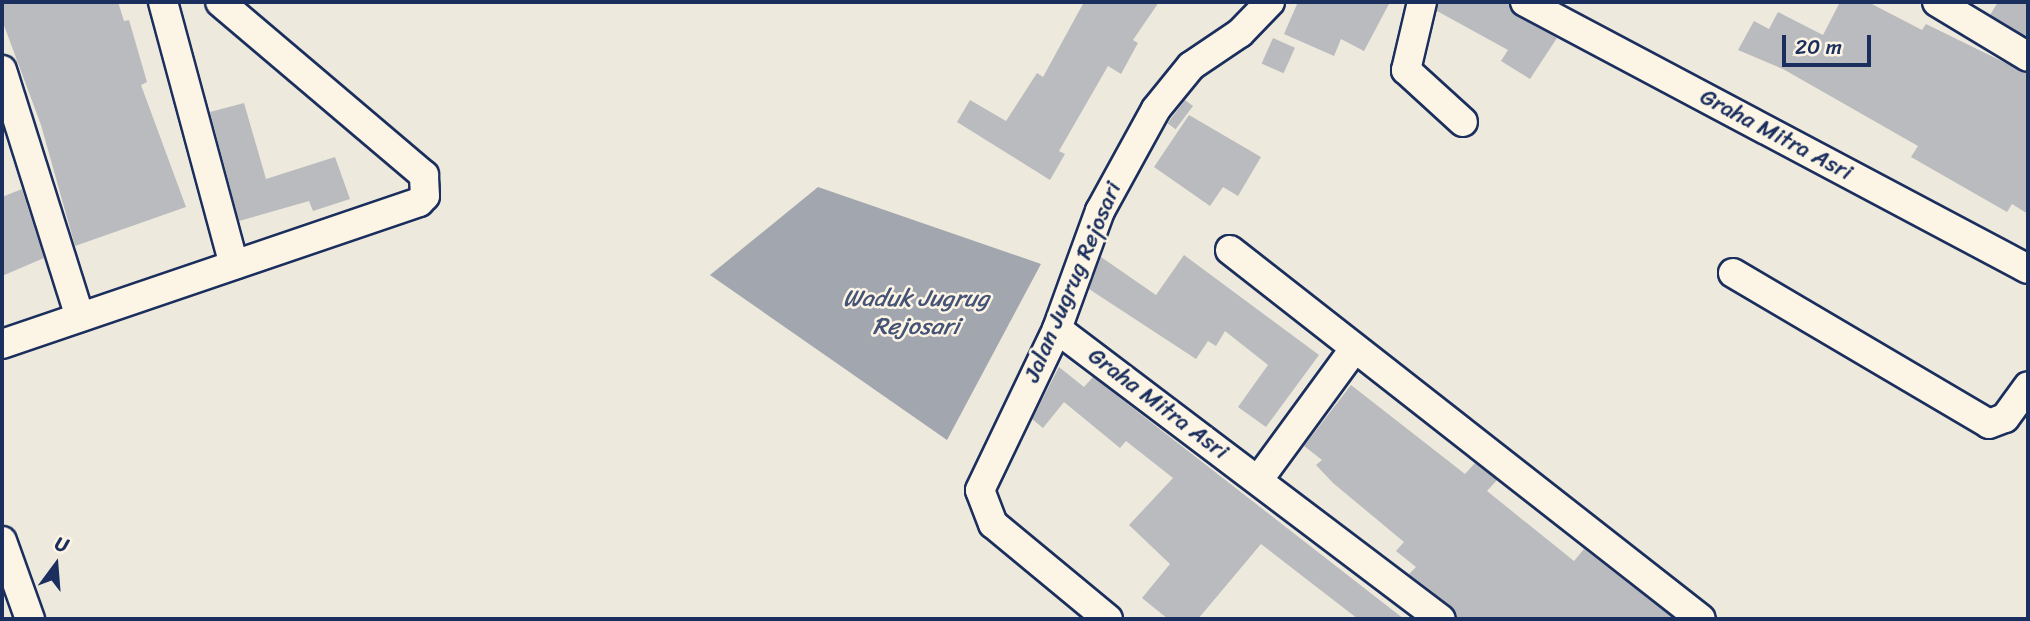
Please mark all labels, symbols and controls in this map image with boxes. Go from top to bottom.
scale bar [1785,21,1874,65]
text: 20 m [1795,28,1842,66]
street label: Graha Mitra Asri [1695,83,1857,187]
street label: Jalan Jugrug Rejosari [1018,177,1128,387]
water label: Waduk Jugrug Rejosari [843,285,989,341]
street label: Graha Mitra Asri [1082,342,1234,466]
text: U [51,527,73,562]
north arrow [21,530,91,600]

